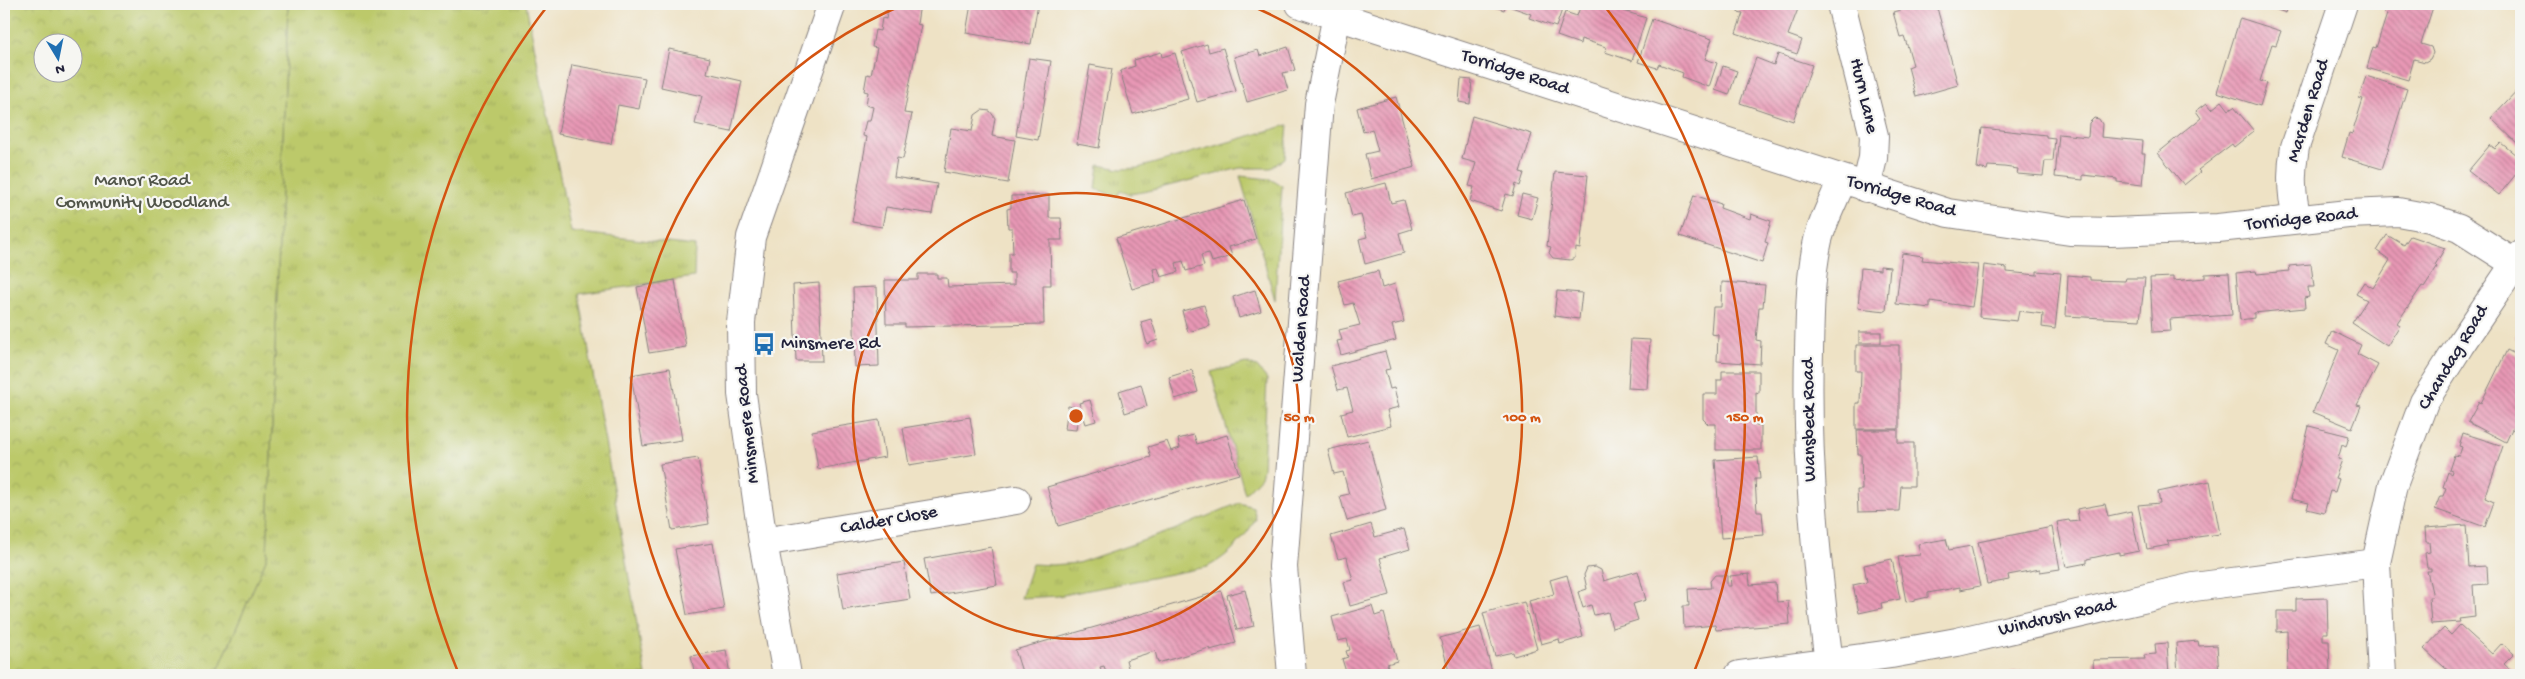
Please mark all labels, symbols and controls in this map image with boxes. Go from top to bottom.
north arrow [32,32,82,82]
street label: Torridge Road [1457,44,1574,102]
street label: Marden Road [2282,55,2336,165]
street label: Hurn Lane [1843,56,1883,136]
text: N [54,59,66,78]
park label: Manor Road Community Woodland [56,170,230,215]
street label: Torridge Road [1843,170,1960,224]
street label: Torridge Road [2243,202,2360,237]
street label: Walden Road [1287,273,1317,383]
street label: Chandag Road [2414,300,2495,415]
bus stop icon: Minsmere Rd [751,331,777,357]
place label: Minsmere Rd [781,333,882,356]
street label: Wansbeck Road [1797,356,1823,482]
street label: Minsmere Road [730,362,766,484]
centre of rings [1067,407,1085,425]
text: 50 m [1284,409,1315,427]
text: 100 m [1502,409,1541,427]
text: 150 m [1726,409,1764,427]
street label: Calder Close [839,501,940,541]
street label: Windrush Road [1996,593,2120,643]

